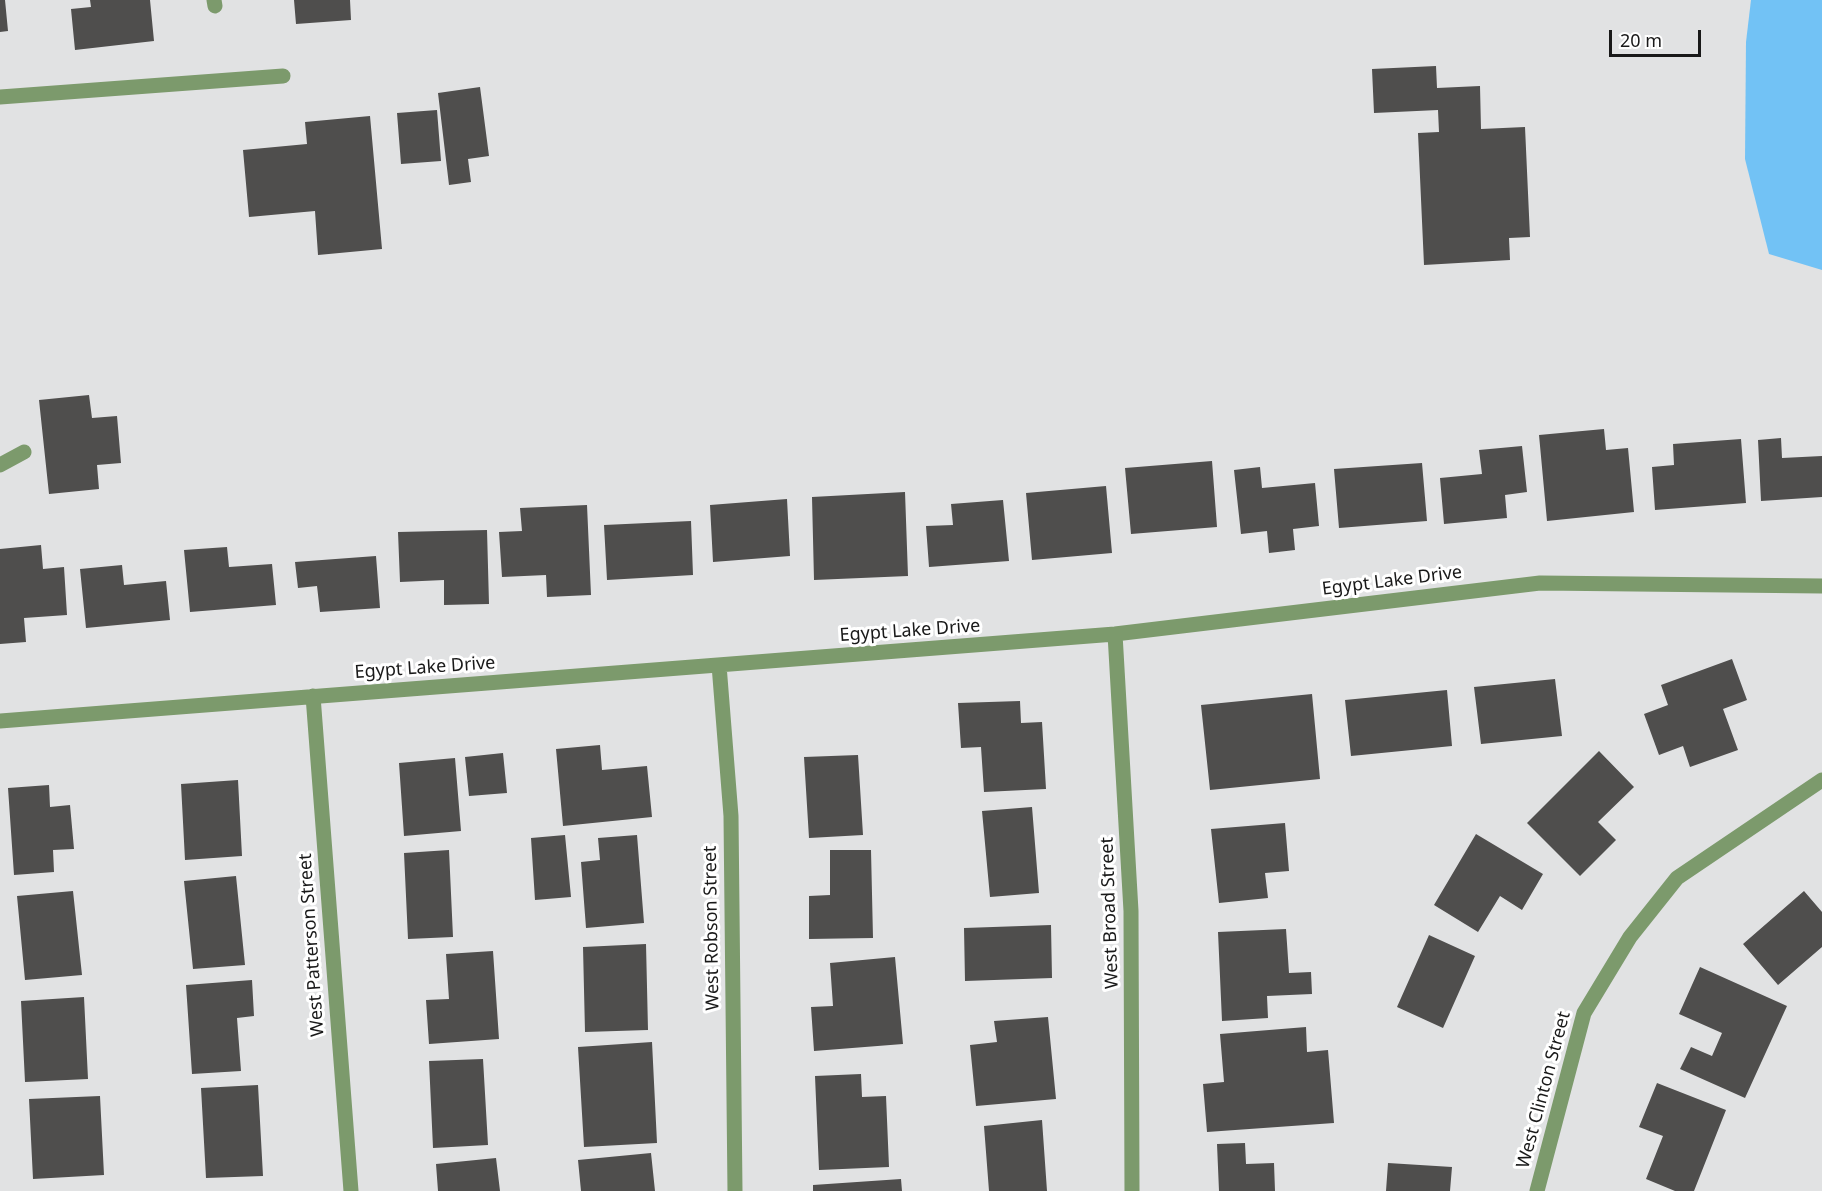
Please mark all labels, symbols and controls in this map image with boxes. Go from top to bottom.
scale bar [1612,18,1704,56]
text: 20 m [1620,28,1662,52]
street label: Egypt Lake Drive [1321,562,1463,600]
street label: Egypt Lake Drive [839,615,981,647]
street label: Egypt Lake Drive [354,652,496,684]
street label: West Broad Street [1097,837,1123,989]
street label: West Robson Street [700,845,724,1011]
street label: West Patterson Street [295,853,329,1037]
street label: West Clinton Street [1513,1009,1575,1171]

